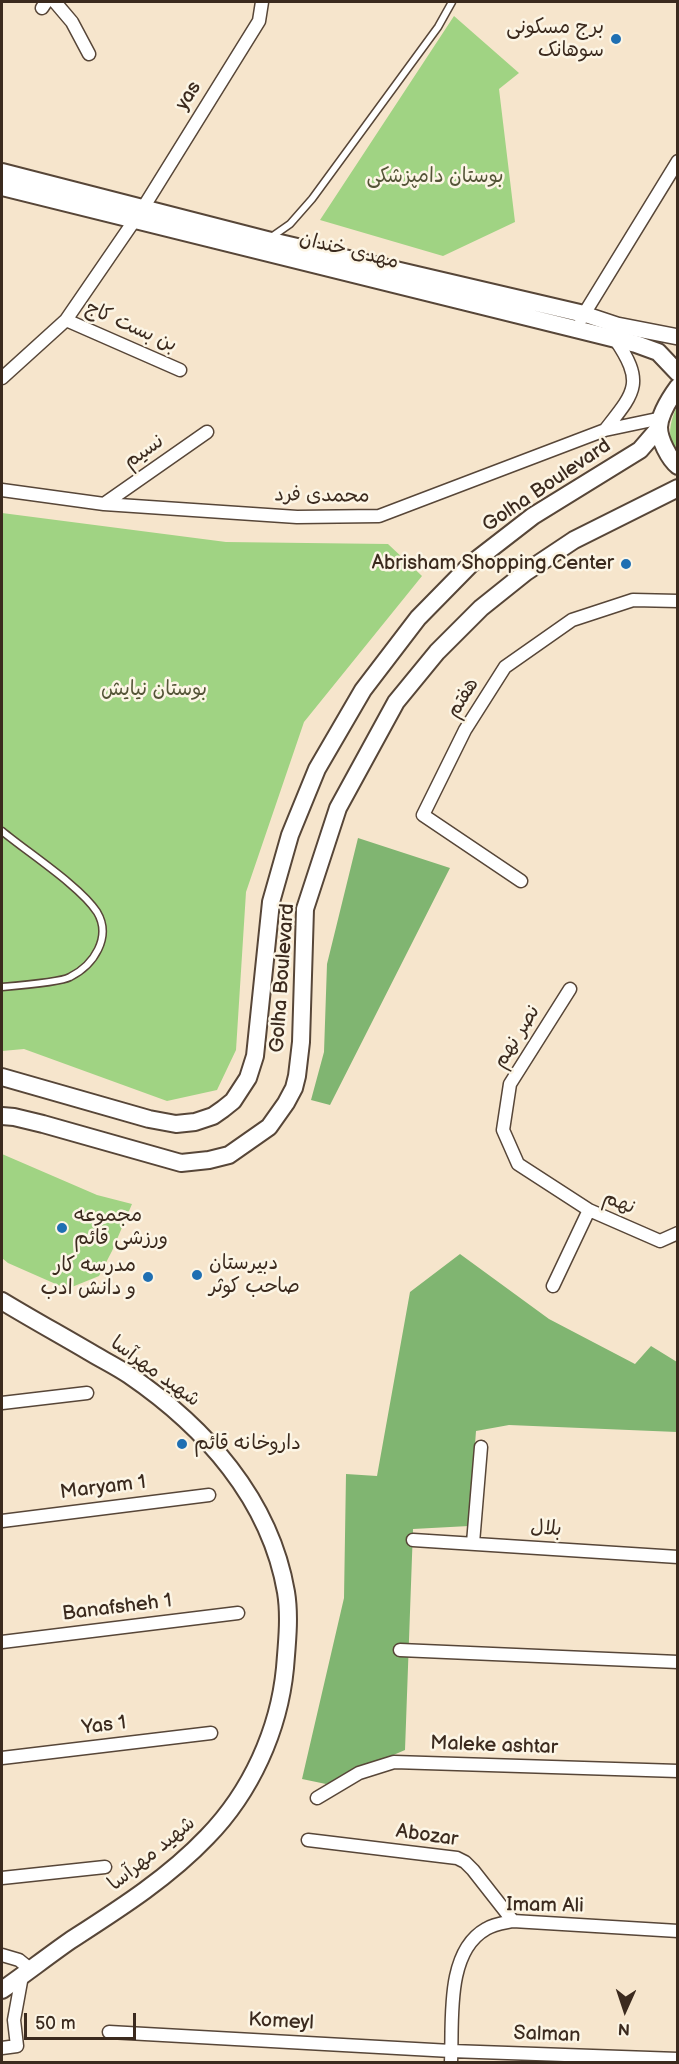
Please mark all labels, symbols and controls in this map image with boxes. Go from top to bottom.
place label: برج مسکونی سوهانک [506,16,604,63]
marker: برج مسکونی سوهانک [609,32,623,46]
street label: yas [171,77,207,115]
park label: بوستان دامپزشکی [366,165,504,189]
street label: مهدی خندان [297,227,401,275]
street label: بن بست کاج [82,296,180,358]
street label: نسیم [119,430,169,474]
street label: Golha Boulevard [478,434,616,538]
street label: محمدی فرد [274,483,370,509]
place label: Abrisham Shopping Center [372,552,614,576]
marker: Abrisham Shopping Center [619,557,633,571]
street label: هفتم [441,673,485,723]
park label: بوستان نیایش [101,678,207,702]
street label: Golha Boulevard [266,903,300,1053]
street label: نصر نهم [488,1001,546,1073]
street label: نهم [599,1186,639,1220]
place label: مجموعه ورزشی قائم [74,1204,168,1251]
marker: مجموعه ورزشی قائم [55,1221,69,1235]
place label: دبيرستان صاحب كوثر [209,1252,300,1299]
place label: مدرسه کار و دانش ادب [40,1254,136,1301]
marker: دبيرستان صاحب كوثر [190,1268,204,1282]
marker: مدرسه کار و دانش ادب [141,1270,155,1284]
street label: شهید مهرآسا [105,1331,205,1413]
place label: داروخانه قائم [194,1432,301,1456]
marker: داروخانه قائم [175,1437,189,1451]
street label: Maryam 1 [59,1471,147,1505]
street label: بلال [529,1516,563,1542]
street label: Banafsheh 1 [61,1589,173,1627]
street label: Yas 1 [81,1711,127,1741]
street label: Maleke ashtar [430,1732,558,1760]
street label: شهید مهرآسا [104,1812,200,1896]
street label: Abozar [394,1820,460,1852]
street label: Imam Ali [506,1893,584,1919]
north arrow [595,1980,655,2040]
scale bar [27,2001,140,2039]
street label: Komeyl [248,2008,314,2036]
text: 50 m [35,2013,76,2034]
text: N [618,2019,631,2038]
street label: Salman [513,2022,581,2048]

